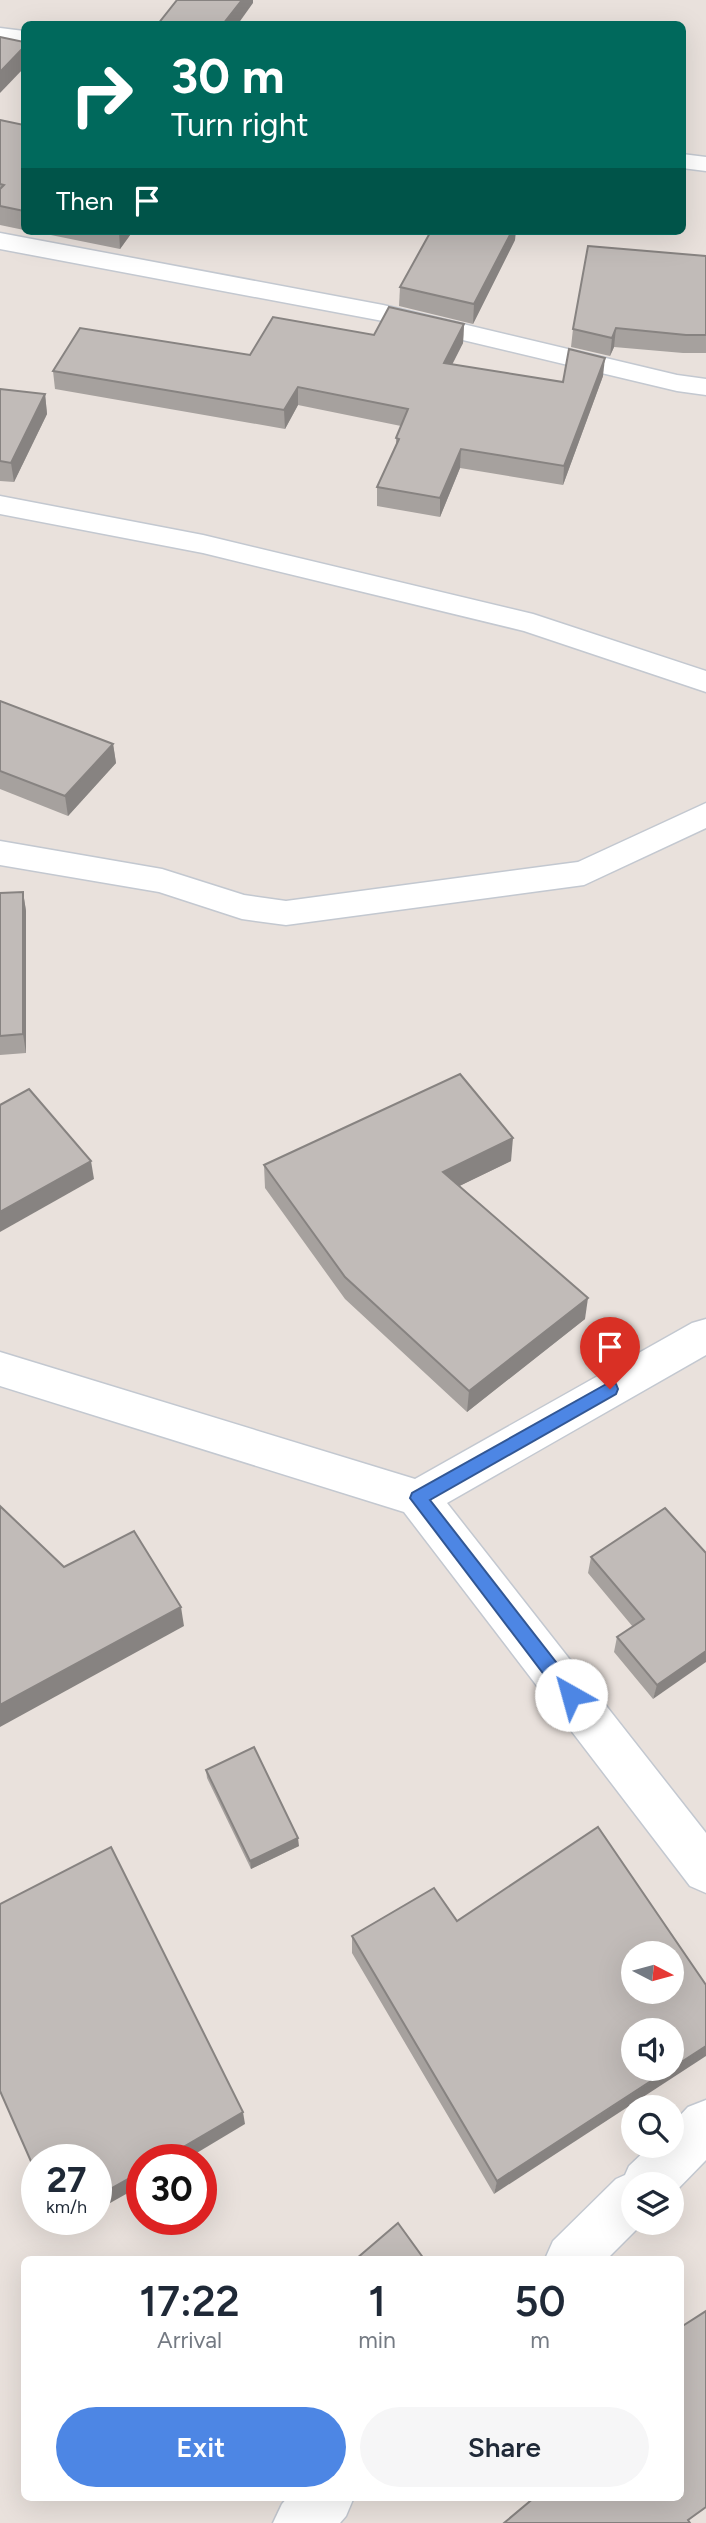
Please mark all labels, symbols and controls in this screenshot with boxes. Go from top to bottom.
text: 30 m [171,46,284,105]
icon: right [56,49,147,140]
text: Turn right [171,106,309,144]
icon: arrive [128,182,166,220]
text: Then [56,185,114,217]
pin [580,1317,640,1389]
icon: arrive [591,1328,629,1366]
position arrow [534,1658,608,1732]
north arrow [621,1941,684,2004]
map controls [621,1941,684,2235]
button: sound [621,2018,684,2081]
button: search [621,2095,684,2158]
speed limit sign: 30 [126,2144,217,2235]
text: 27 [47,2159,86,2201]
button: layers [621,2172,684,2235]
text: km/h [46,2196,87,2218]
text: 17:22 [139,2276,240,2327]
text: 1 [368,2276,386,2327]
text: 50 [514,2276,566,2327]
text: Arrival [157,2326,222,2354]
text: min [358,2326,396,2354]
text: m [530,2326,550,2354]
button: Exit [56,2407,346,2487]
button: Share [360,2407,649,2487]

